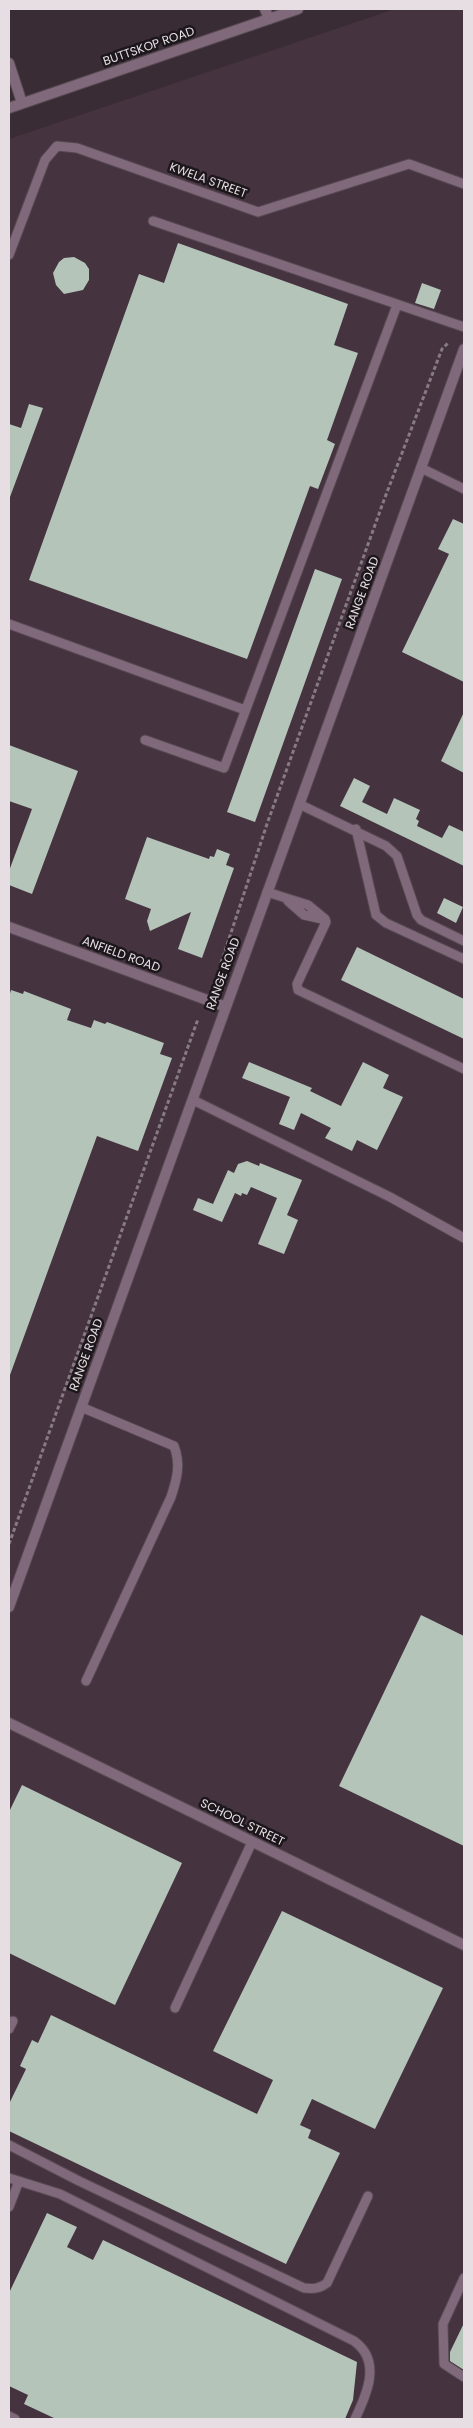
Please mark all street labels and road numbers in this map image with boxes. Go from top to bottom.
street label: BUTTSKOP ROAD [101,25,197,69]
street label: KWELA STREET [167,160,249,202]
street label: RANGE ROAD [343,555,383,631]
street label: ANFIELD ROAD [80,934,162,976]
street label: RANGE ROAD [204,936,244,1012]
street label: RANGE ROAD [67,1317,107,1393]
street label: SCHOOL STREET [198,1796,286,1850]

